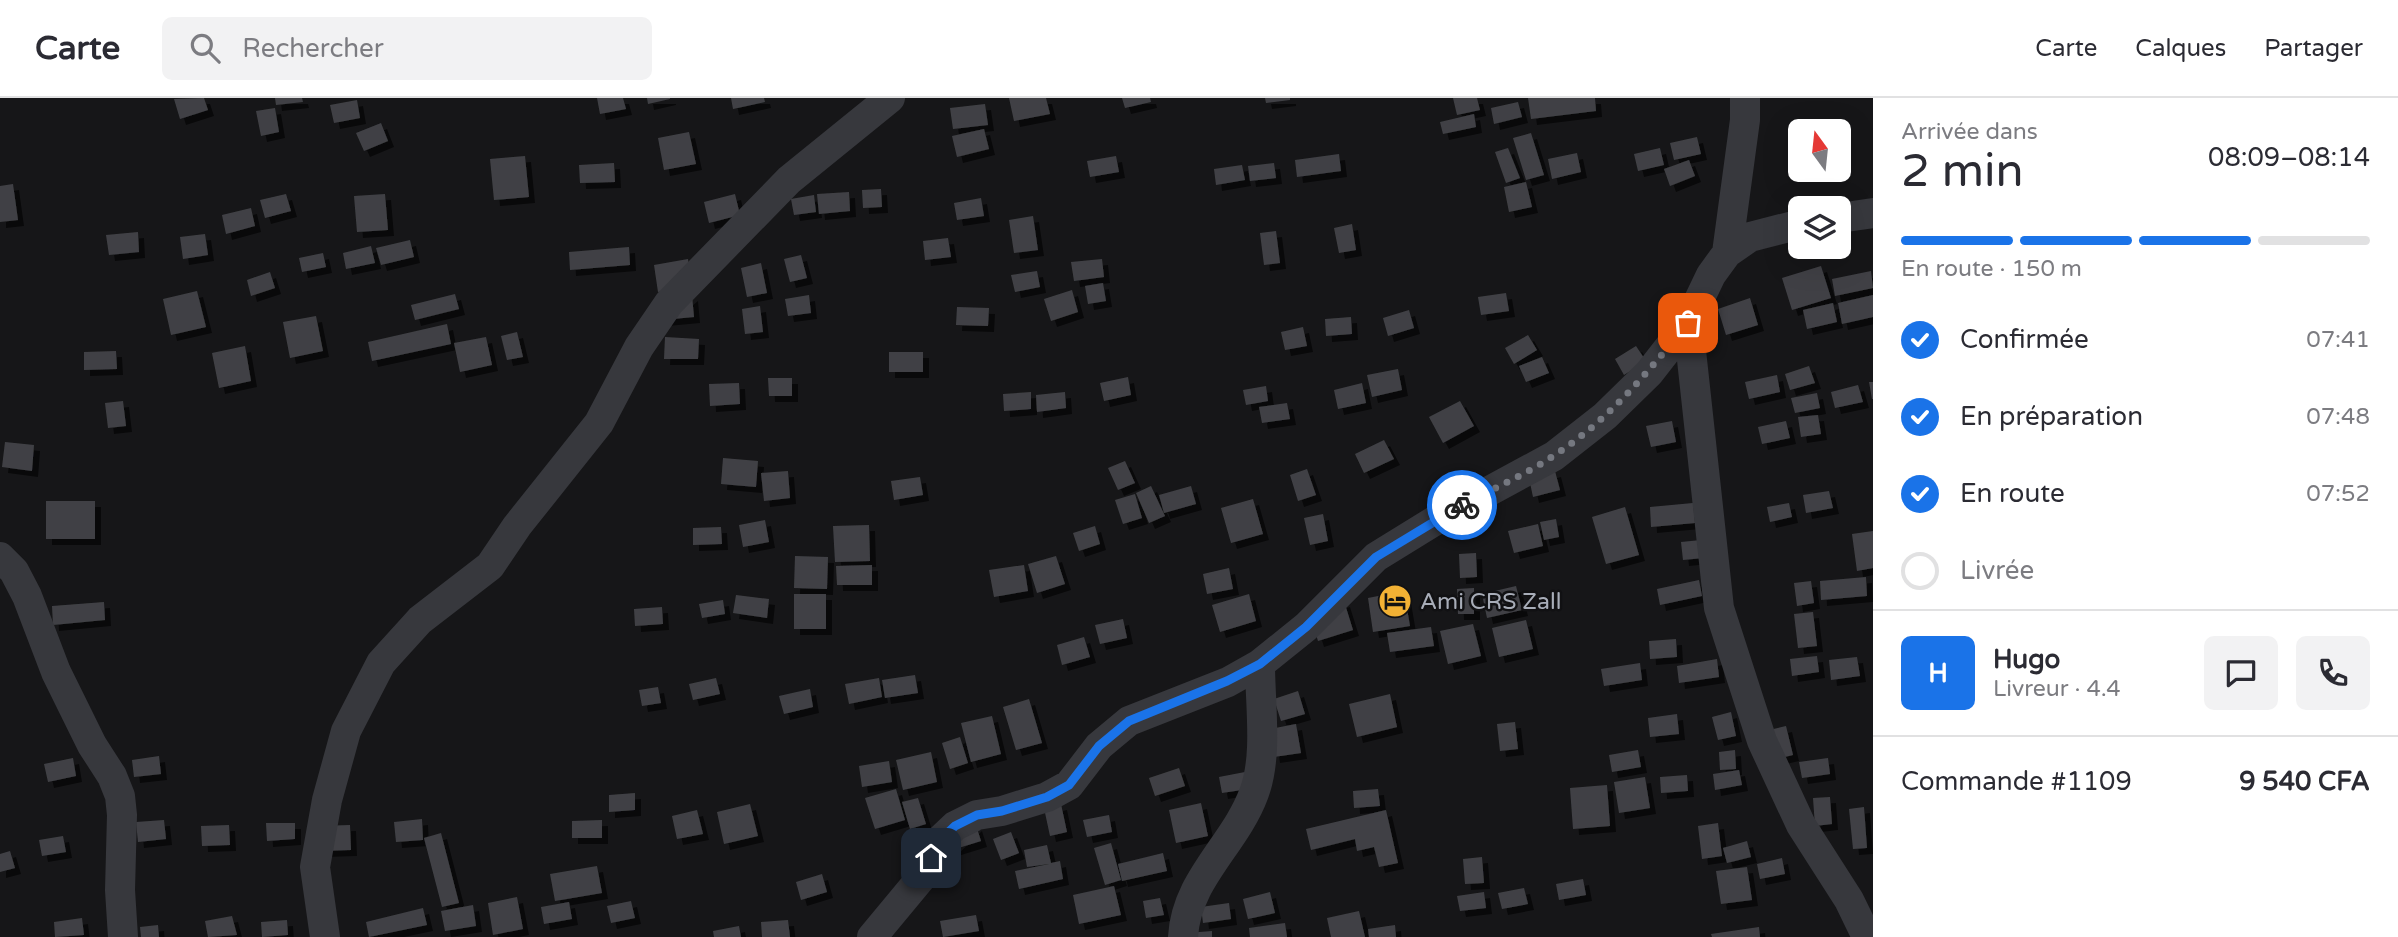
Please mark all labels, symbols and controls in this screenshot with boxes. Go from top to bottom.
search box [162,17,652,80]
text: Carte [35,29,120,68]
icon: search [186,29,224,67]
text: Rechercher [242,33,384,64]
text: Carte [2035,34,2097,63]
text: Calques [2135,34,2226,63]
text: Partager [2264,34,2363,63]
text: Arrivée dans [1901,118,2038,146]
north arrow [1788,119,1852,182]
map controls [1788,119,1851,259]
text: 08:09–08:14 [2208,142,2370,173]
text: 2 min [1901,144,2024,199]
button: layers [1788,196,1851,259]
text: En route · 150 m [1901,255,2082,283]
pin [1658,293,1718,353]
icon: bag [1669,304,1707,342]
icon: check [1901,321,1939,359]
text: Confirmée [1960,324,2089,355]
text: 07:41 [2306,326,2370,354]
icon: check [1901,398,1939,436]
text: En préparation [1960,401,2143,432]
text: 07:48 [2306,403,2370,431]
courier [1427,470,1497,540]
icon: check [1901,475,1939,513]
text: En route [1960,478,2065,509]
text: 07:52 [2306,480,2370,508]
icon: bike [1443,486,1481,524]
text: Livrée [1960,555,2034,586]
hotel icon: Ami CRS Zall [1376,582,1414,620]
place label: Ami CRS Zall [1420,588,1561,616]
button: chat [2204,636,2278,710]
button: phone [2296,636,2370,710]
text: Hugo [1993,644,2060,675]
text: H [1928,658,1948,689]
text: Livreur · 4.4 [1993,675,2121,703]
text: Commande #1109 [1901,766,2132,797]
text: 9 540 CFA [2239,766,2370,797]
pin [901,828,961,888]
icon: home [912,839,950,877]

